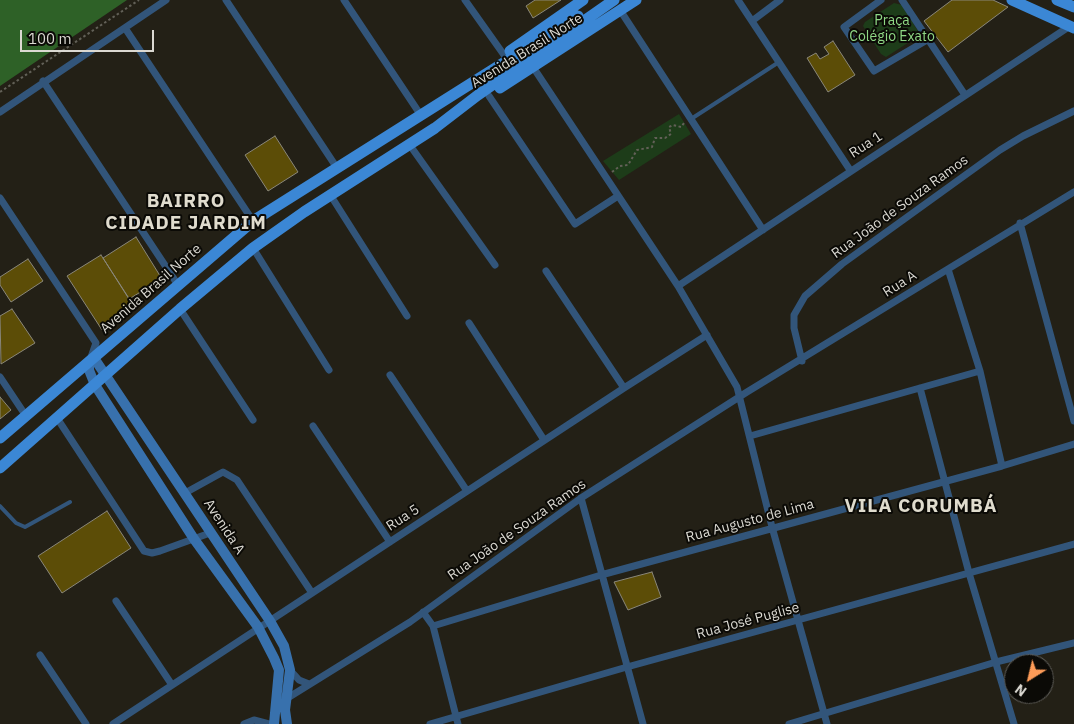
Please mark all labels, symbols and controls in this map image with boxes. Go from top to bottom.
street label: Avenida Brasil Norte [468,10,586,92]
park label: Praça Colégio Exato [849,13,935,46]
scale bar [22,20,156,52]
text: 100 m [28,29,72,48]
street label: Rua 1 [846,128,886,162]
street label: Rua João de Souza Ramos [828,152,972,262]
district label: BAIRRO CIDADE JARDIM [104,191,268,235]
street label: Avenida Brasil Norte [97,241,205,337]
street label: Rua A [880,267,920,301]
street label: Rua João de Souza Ramos [445,476,589,584]
street label: Avenida A [200,496,248,558]
street label: Rua Augusto de Lima [684,496,816,546]
district label: VILA CORUMBÁ [843,496,999,518]
street label: Rua 5 [383,501,423,535]
street label: Rua José Puglise [695,599,801,643]
north arrow [1004,654,1054,704]
text: N [1011,680,1030,701]

